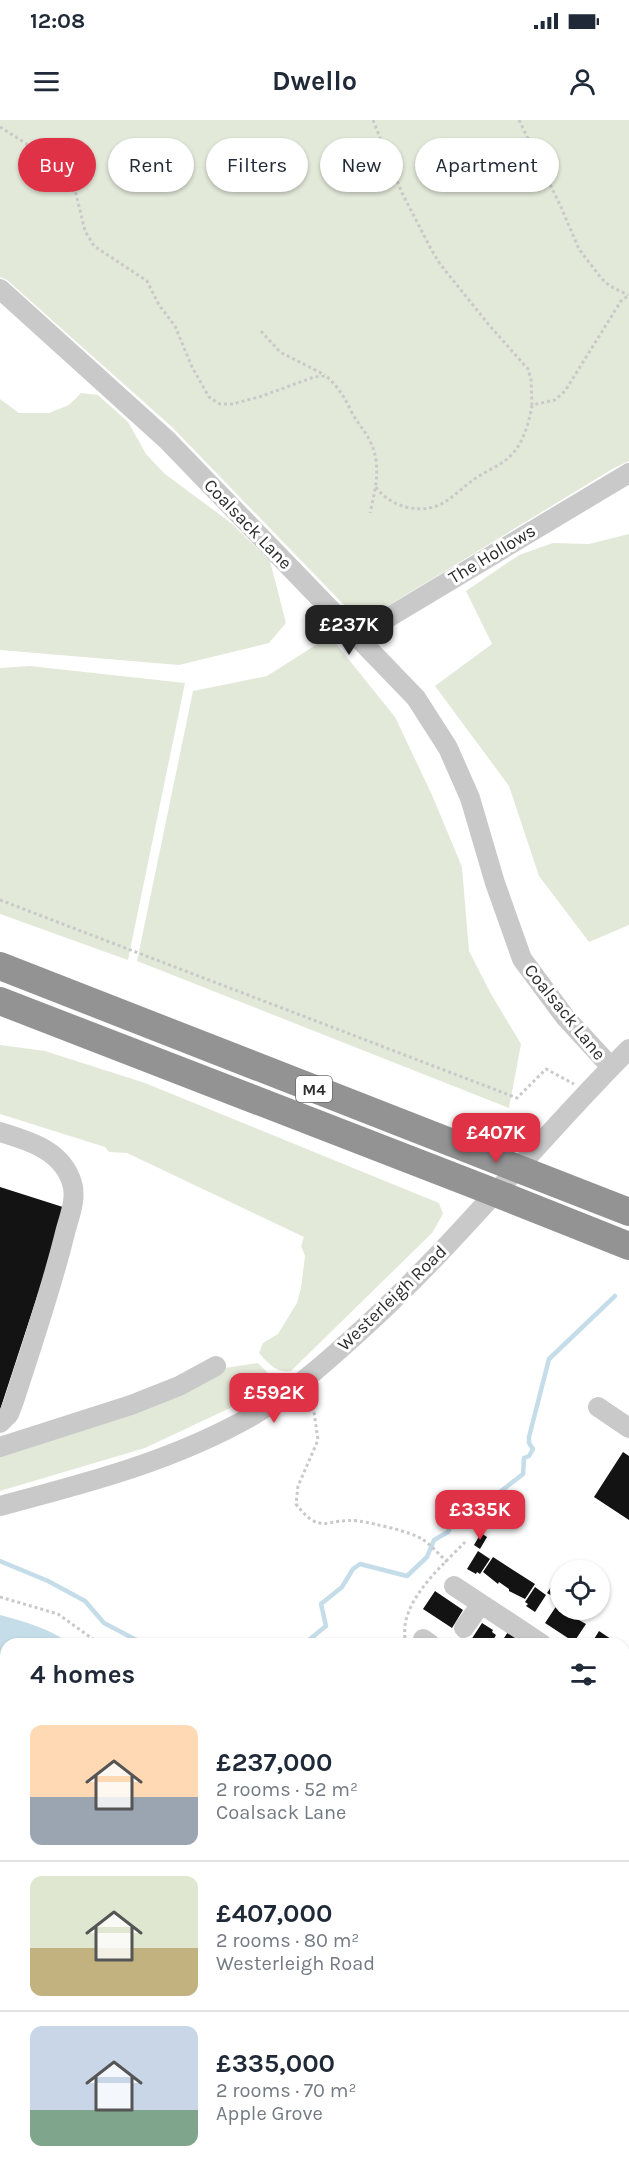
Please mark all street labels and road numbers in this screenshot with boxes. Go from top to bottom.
street label: Coalsack Lane [199,474,297,574]
street label: The Hollows [444,519,540,589]
street label: Coalsack Lane [520,959,610,1065]
road number: M4 [296,1076,332,1102]
street label: Westerleigh Road [333,1240,451,1356]

